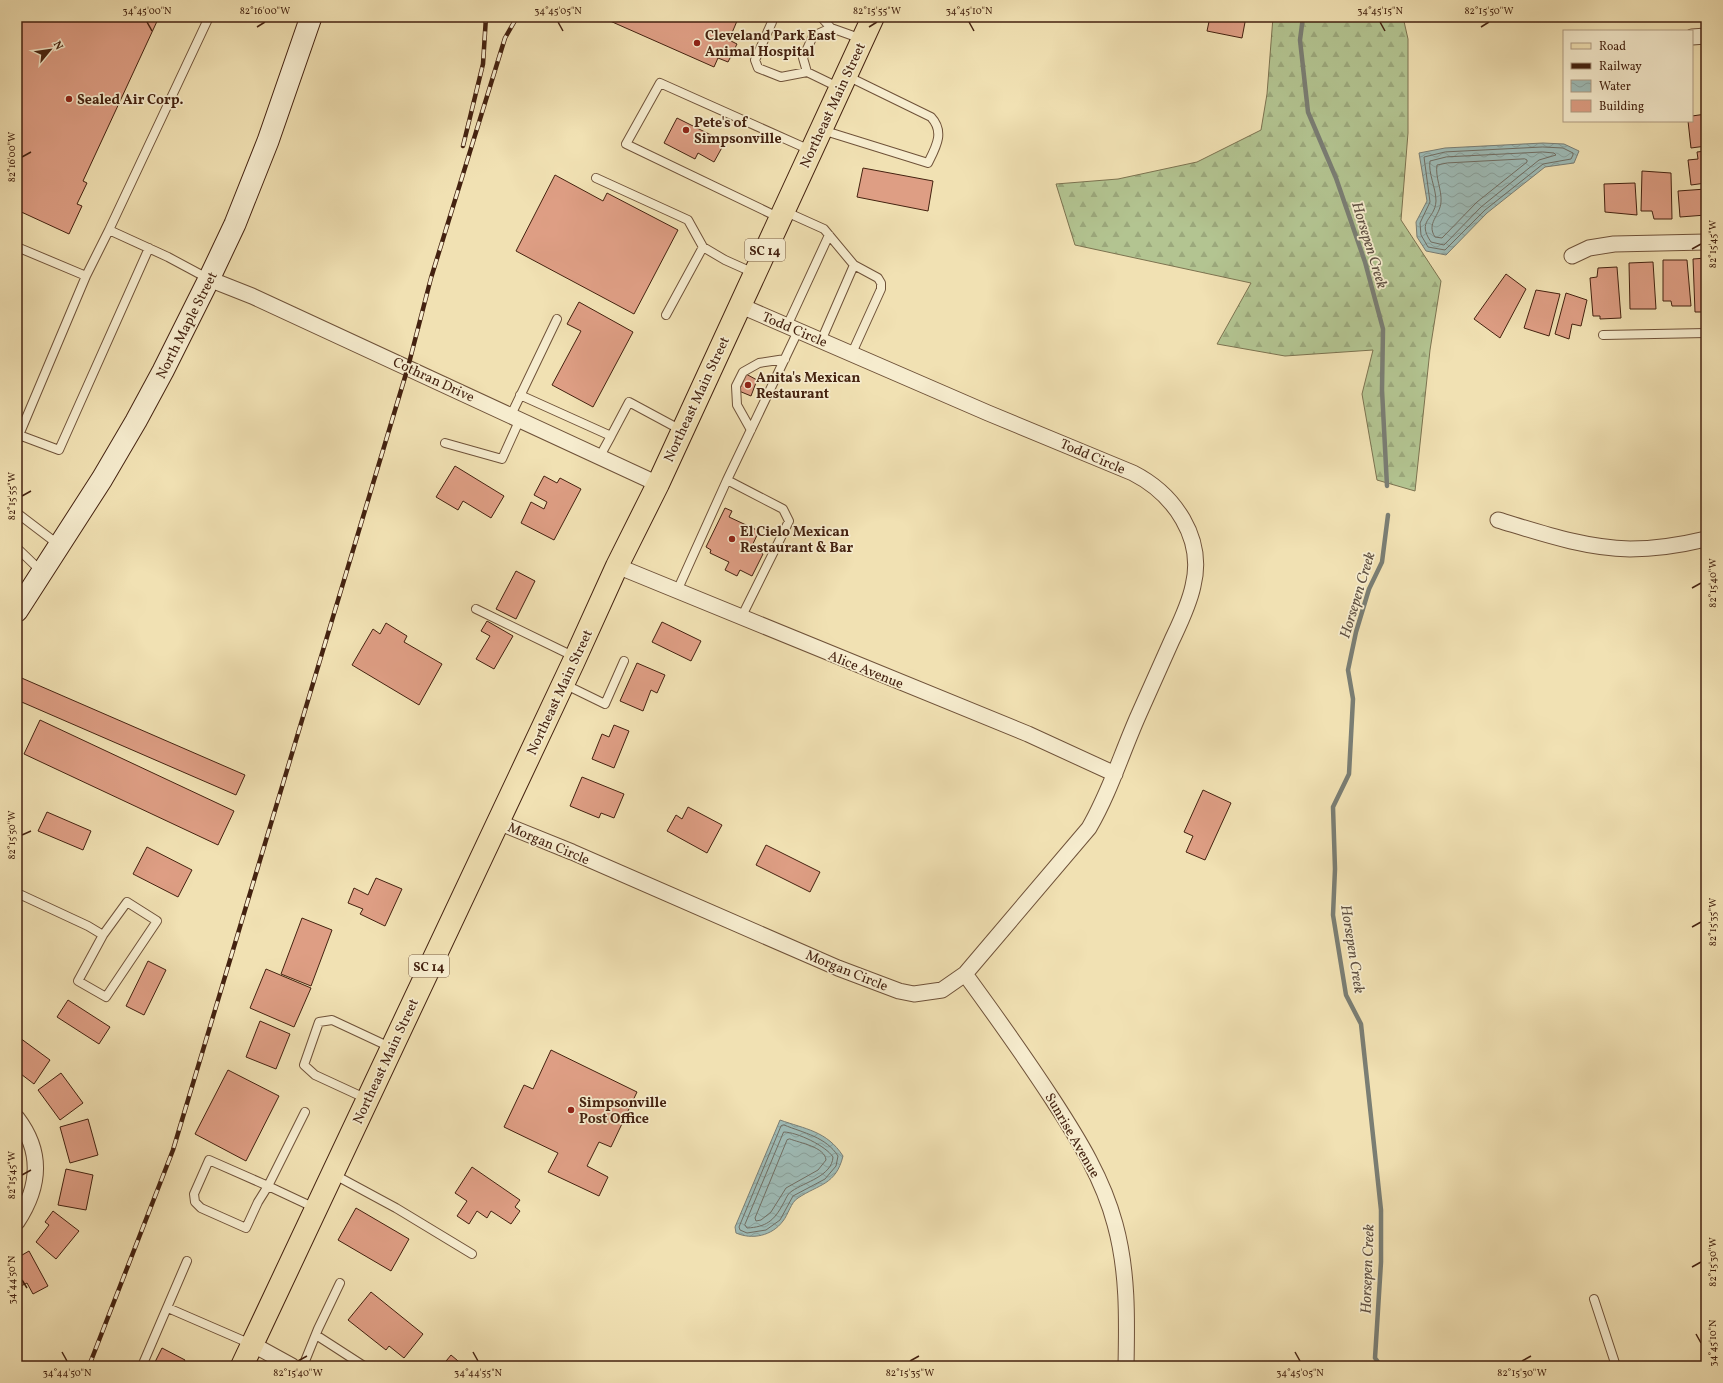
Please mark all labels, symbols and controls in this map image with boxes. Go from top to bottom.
text: 34°45'00"N [123,4,172,18]
text: 82°16'00"W [240,4,290,18]
text: 34°45'05"N [534,4,582,18]
text: 82°15'55"W [853,4,901,18]
text: 34°45'10"N [946,4,993,18]
text: 34°45'15"N [1357,4,1403,18]
text: 82°15'50"W [1464,4,1514,18]
place label: Cleveland Park East Animal Hospital [705,27,836,62]
north arrow [30,30,70,70]
legend [1563,30,1693,122]
marker: Cleveland Park East Animal Hospital [692,38,702,48]
text: N [49,39,66,53]
text: Road [1599,39,1626,55]
street label: Northeast Main Street [796,40,871,171]
text: Railway [1599,59,1642,75]
text: Water [1599,79,1631,95]
place label: Sealed Air Corp. [77,91,183,110]
marker: Sealed Air Corp. [64,94,74,104]
text: Building [1599,99,1644,115]
place label: Pete's of Simpsonville [694,114,782,149]
marker: Pete's of Simpsonville [681,125,691,135]
text: 82°16'00"W [5,132,19,182]
water label: Horsepen Creek [1345,200,1392,291]
text: 82°15'45"W [1706,220,1720,268]
road number: SC 14 [745,239,785,261]
street label: North Maple Street [152,269,223,383]
street label: Todd Circle [759,308,830,353]
street label: Northeast Main Street [660,334,735,465]
street label: Cothran Drive [389,353,478,408]
place label: Anita's Mexican Restaurant [756,369,861,404]
marker: Anita's Mexican Restaurant [743,380,753,390]
street label: Todd Circle [1057,435,1128,480]
text: 82°15'55"W [5,472,19,520]
place label: El Cielo Mexican Restaurant & Bar [740,523,854,558]
marker: El Cielo Mexican Restaurant & Bar [727,534,737,544]
water label: Horsepen Creek [1335,549,1382,641]
text: 82°15'40"W [1706,558,1720,608]
street label: Northeast Main Street [523,627,598,758]
street label: Alice Avenue [825,647,906,694]
text: 82°15'50"W [5,810,19,860]
street label: Morgan Circle [505,819,593,870]
text: 82°15'35"W [1706,898,1720,946]
water label: Horsepen Creek [1334,903,1369,995]
street label: Morgan Circle [802,946,891,997]
road number: SC 14 [409,955,449,977]
street label: Northeast Main Street [349,996,424,1127]
street label: Sunrise Avenue [1040,1090,1104,1182]
place label: Simpsonville Post Office [579,1094,667,1129]
marker: Simpsonville Post Office [566,1105,576,1115]
text: 82°15'45"W [5,1151,19,1199]
water label: Horsepen Creek [1356,1224,1381,1314]
text: 82°15'30"W [1706,1237,1720,1287]
text: 34°44'50"N [5,1255,19,1304]
text: 34°45'10"N [1706,1319,1720,1366]
text: 34°44'50"N [43,1366,92,1380]
text: 82°15'40"W [273,1366,323,1380]
text: 34°44'55"N [454,1366,502,1380]
text: 82°15'35"W [886,1366,934,1380]
text: 34°45'05"N [1276,1366,1324,1380]
text: 82°15'30"W [1497,1366,1547,1380]

